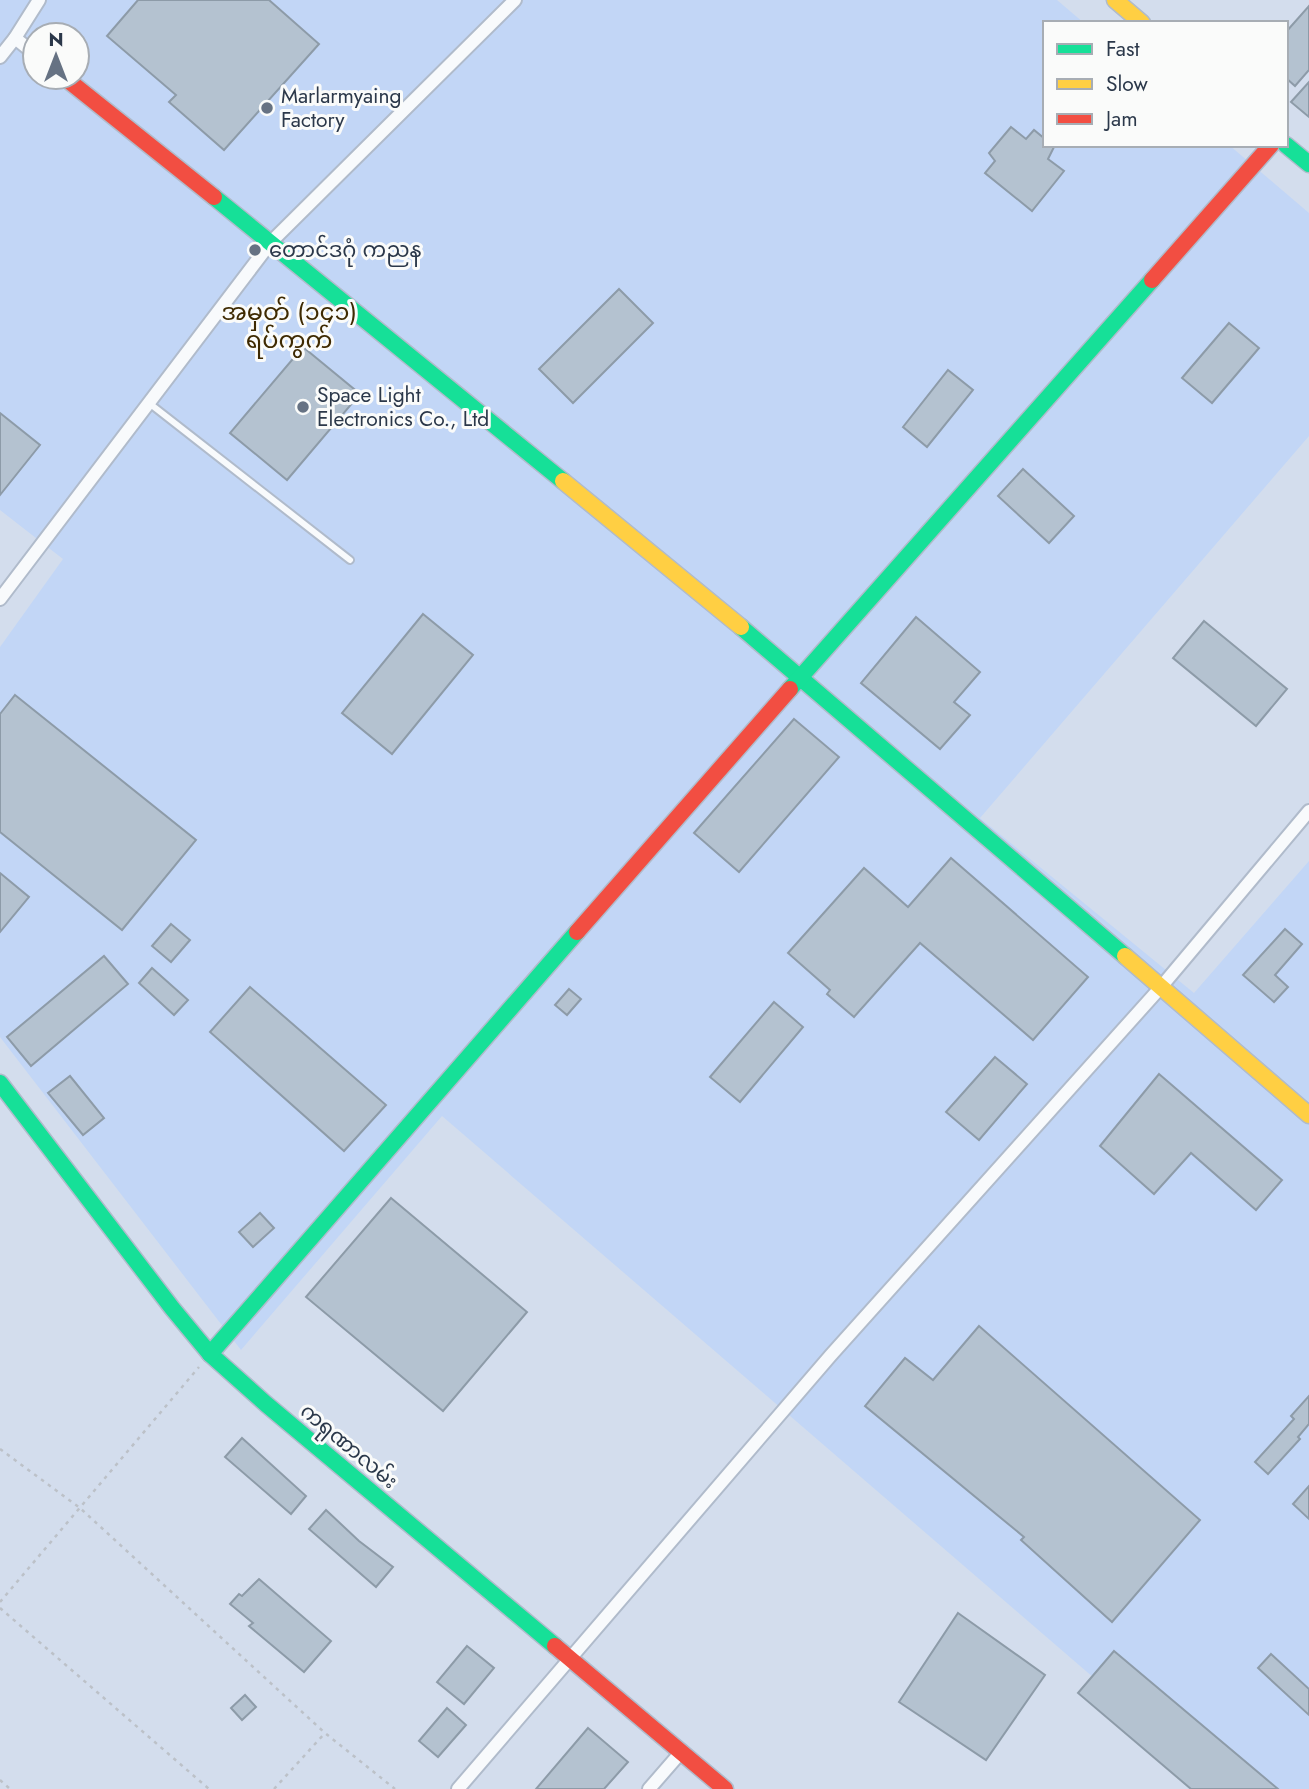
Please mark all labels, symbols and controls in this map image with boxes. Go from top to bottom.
north arrow [21,21,91,91]
legend [1043,21,1288,147]
text: N [48,26,64,53]
text: Fast [1106,34,1139,64]
text: Slow [1106,69,1148,99]
place label: Marlarmyaing Factory [281,81,402,135]
marker: Marlarmyaing Factory [259,100,275,116]
text: Jam [1103,104,1138,134]
place label: တောင်ဒဂုံ ကညန [269,234,421,267]
marker: တောင်ဒဂုံ ကညန [247,242,263,258]
district label: အမှတ် (၁၄၁) ရပ်ကွက် [221,294,357,359]
place label: Space Light Electronics Co., Ltd [317,380,489,434]
marker: Space Light Electronics Co., Ltd [295,399,311,415]
street label: ကရုဏာလမ်း [293,1396,405,1497]

